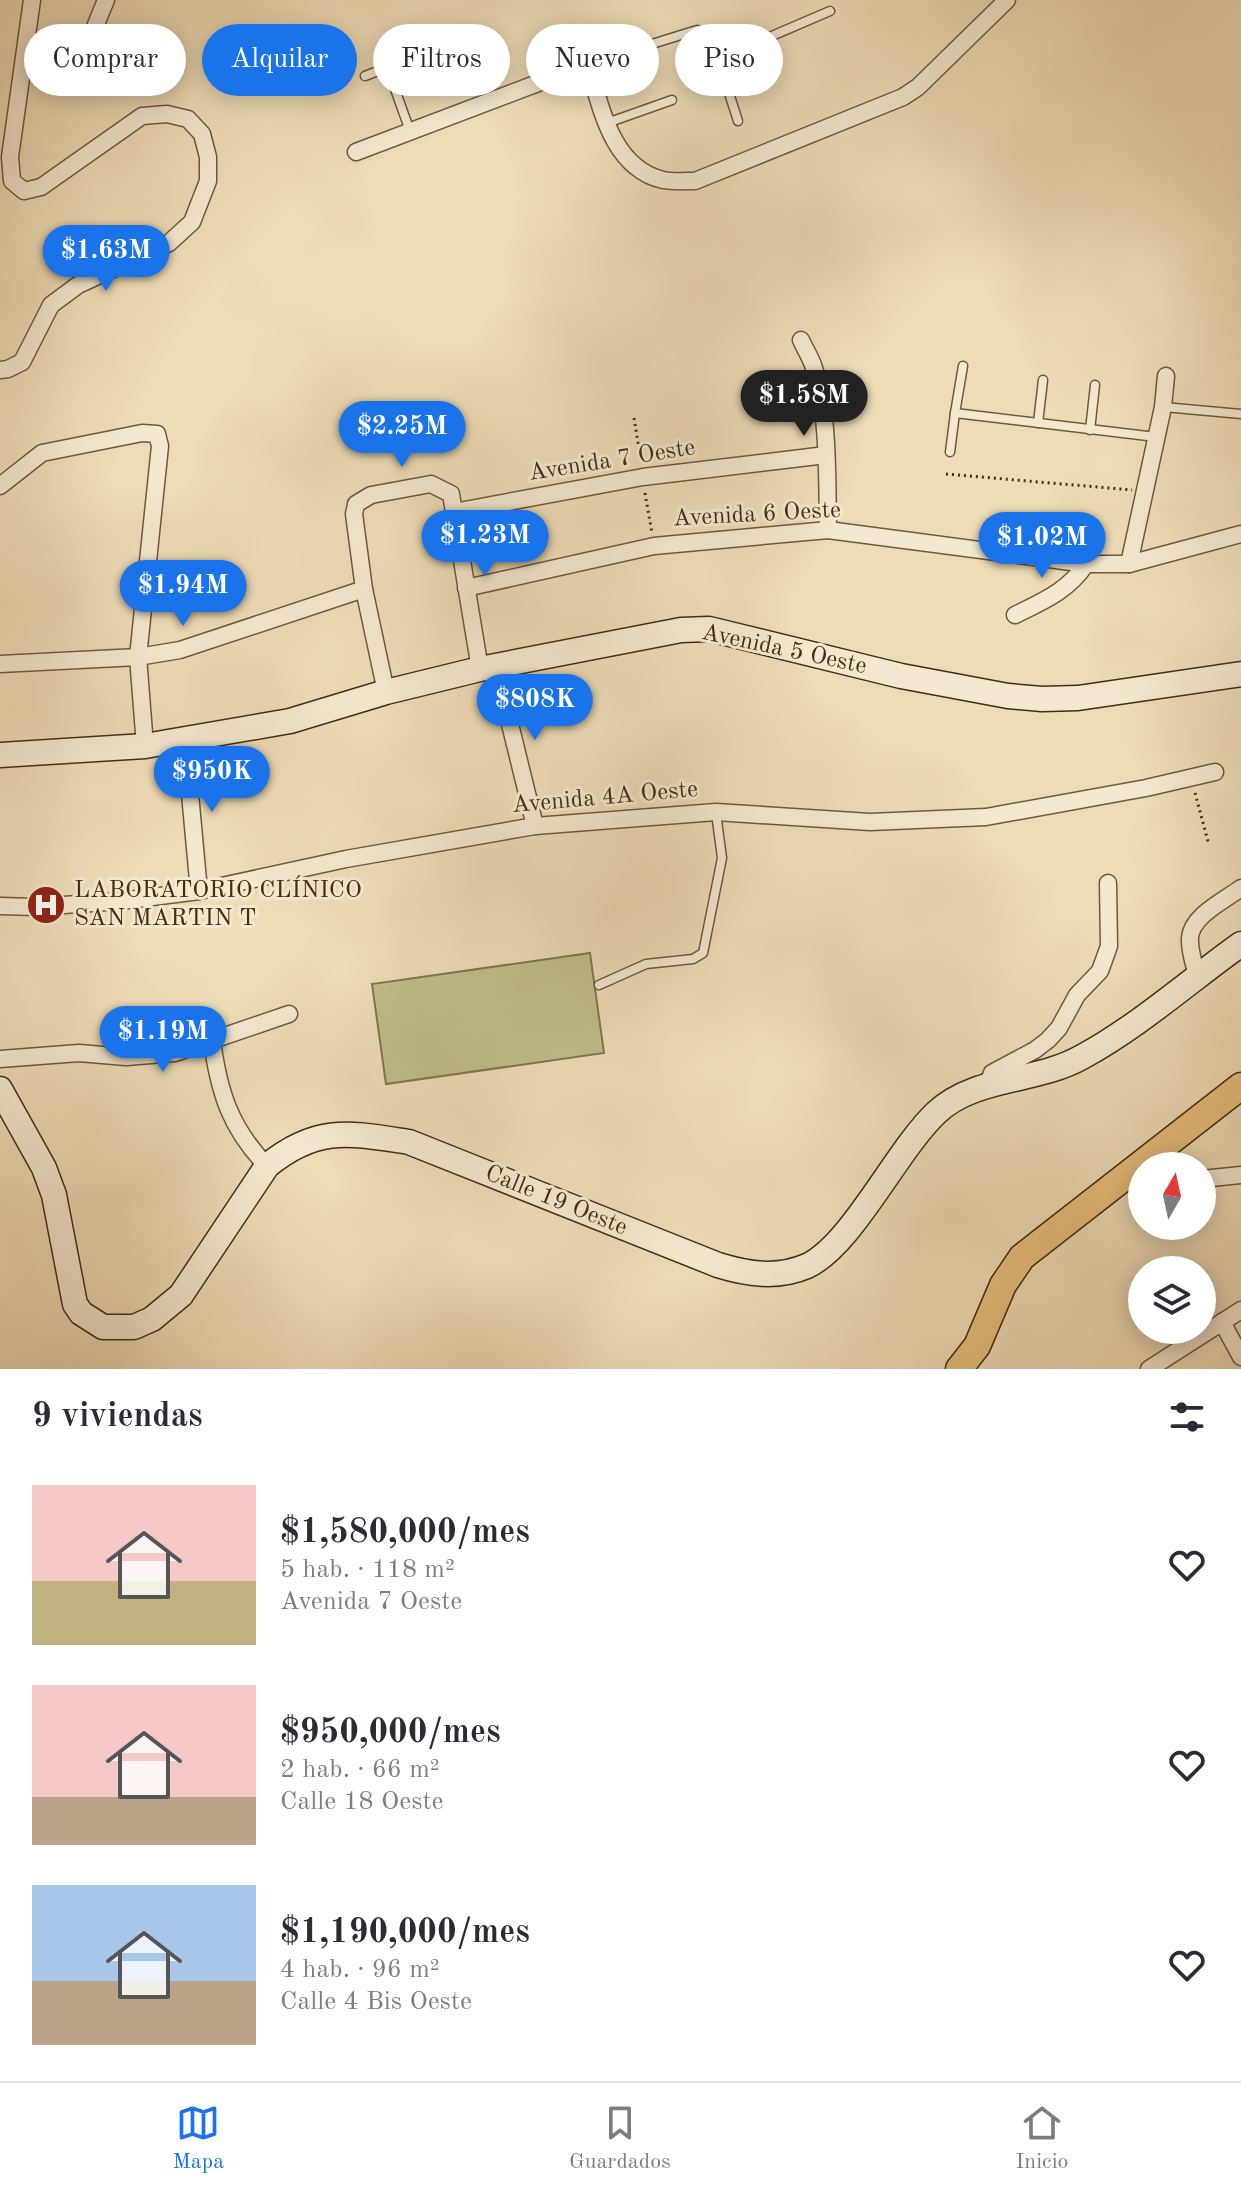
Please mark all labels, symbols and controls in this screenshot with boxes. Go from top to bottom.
chip: Comprar [24,24,186,96]
chip: Alquilar [202,24,357,96]
chip: Filtros [373,24,510,96]
chip: Nuevo [526,24,659,96]
chip: Piso [675,24,783,96]
pin: $1.63M [41,225,171,293]
text: $1.63M [61,238,151,264]
pin: $1.58M [739,370,869,438]
text: $1.58M [759,383,849,409]
pin: $2.25M [337,401,467,469]
text: $2.25M [357,414,447,440]
street label: Avenida 7 Oeste [527,436,697,486]
street label: Avenida 6 Oeste [672,499,842,531]
pin: $1.23M [420,510,550,578]
pin: $1.02M [977,512,1107,580]
text: $1.23M [440,523,530,549]
text: $1.02M [997,525,1087,551]
pin: $1.94M [118,560,248,628]
text: $1.94M [138,573,228,599]
street label: Avenida 5 Oeste [699,621,869,679]
pin: $808K [479,674,591,742]
text: $808K [495,687,575,713]
pin: $950K [156,746,268,814]
text: $950K [172,759,252,785]
street label: Avenida 4A Oeste [511,778,699,818]
place label: LABORATORIO CLÍNICO SAN MARTIN T [74,875,362,931]
hospital icon: LABORATORIO CLÍNICO SAN MARTIN T [25,884,67,926]
pin: $1.19M [98,1006,228,1074]
text: $1.19M [118,1019,208,1045]
north arrow [1128,1152,1216,1240]
map controls [1128,1152,1216,1344]
street label: Calle 19 Oeste [482,1162,630,1240]
button: layers [1128,1256,1216,1344]
icon: filters [1165,1395,1209,1439]
text: 9 viviendas [32,1400,203,1434]
text: $1,580,000/mes [280,1516,530,1550]
icon: home [96,1517,192,1613]
icon: heart [1165,1543,1209,1587]
text: 5 hab. · 118 m² [280,1557,455,1583]
text: Avenida 7 Oeste [280,1589,462,1615]
text: $950,000/mes [280,1716,501,1750]
icon: home [96,1717,192,1813]
icon: heart [1165,1743,1209,1787]
text: 2 hab. · 66 m² [280,1757,440,1783]
text: Calle 18 Oeste [280,1789,444,1815]
text: $1,190,000/mes [280,1916,530,1950]
icon: home [96,1917,192,2013]
icon: heart [1165,1943,1209,1987]
text: 4 hab. · 96 m² [280,1957,440,1983]
text: Calle 4 Bis Oeste [280,1989,472,2015]
tab: Mapa [172,2101,224,2176]
tab: Guardados [569,2101,671,2176]
tab: Inicio [1016,2101,1069,2176]

